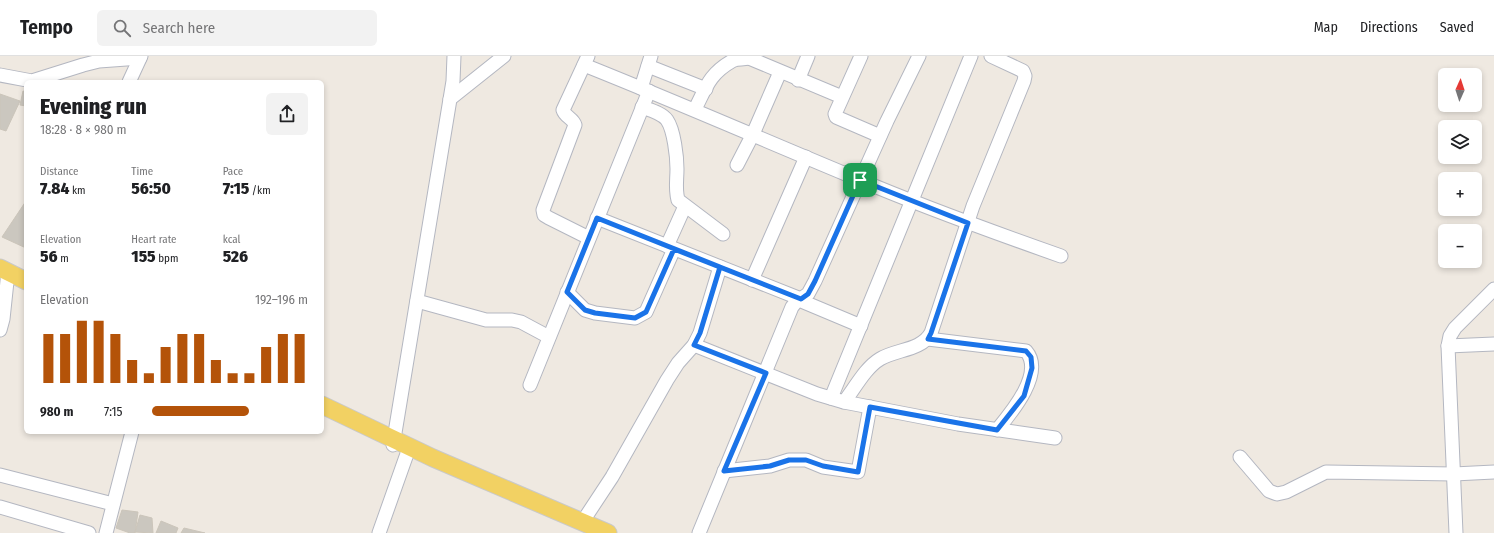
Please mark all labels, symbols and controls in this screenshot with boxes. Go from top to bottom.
search box [97,10,377,46]
text: Tempo [20,16,73,39]
icon: search [111,17,133,39]
text: Search here [143,19,215,37]
text: Map [1314,19,1338,36]
text: Directions [1360,19,1418,36]
text: Saved [1440,19,1474,36]
north arrow [1438,68,1482,112]
map controls [1438,68,1482,268]
text: Evening run [40,93,147,120]
button: share [266,93,308,135]
button: layers [1438,120,1482,164]
text: 18:28 · 8 × 980 m [40,122,127,137]
pin [843,163,877,197]
text: Distance [40,165,79,178]
text: Time [131,165,153,178]
text: Pace [223,165,243,178]
icon: arrive [849,169,871,191]
button: + [1438,172,1482,216]
text: 7.84 [40,178,69,199]
text: 56:50 [131,178,171,199]
text: 7:15 [223,178,249,199]
text: km [69,184,86,197]
text: /km [249,184,271,197]
button: − [1438,224,1482,268]
text: Elevation [40,233,81,246]
text: Heart rate [131,233,177,246]
text: kcal [223,233,240,246]
text: 56 [40,246,58,267]
text: 155 [131,246,156,267]
text: 526 [223,246,248,267]
text: m [58,252,69,265]
text: bpm [156,252,178,265]
text: Elevation [40,292,89,307]
text: 192–196 m [255,292,308,307]
text: 980 m [40,404,73,419]
text: 7:15 [104,404,123,419]

